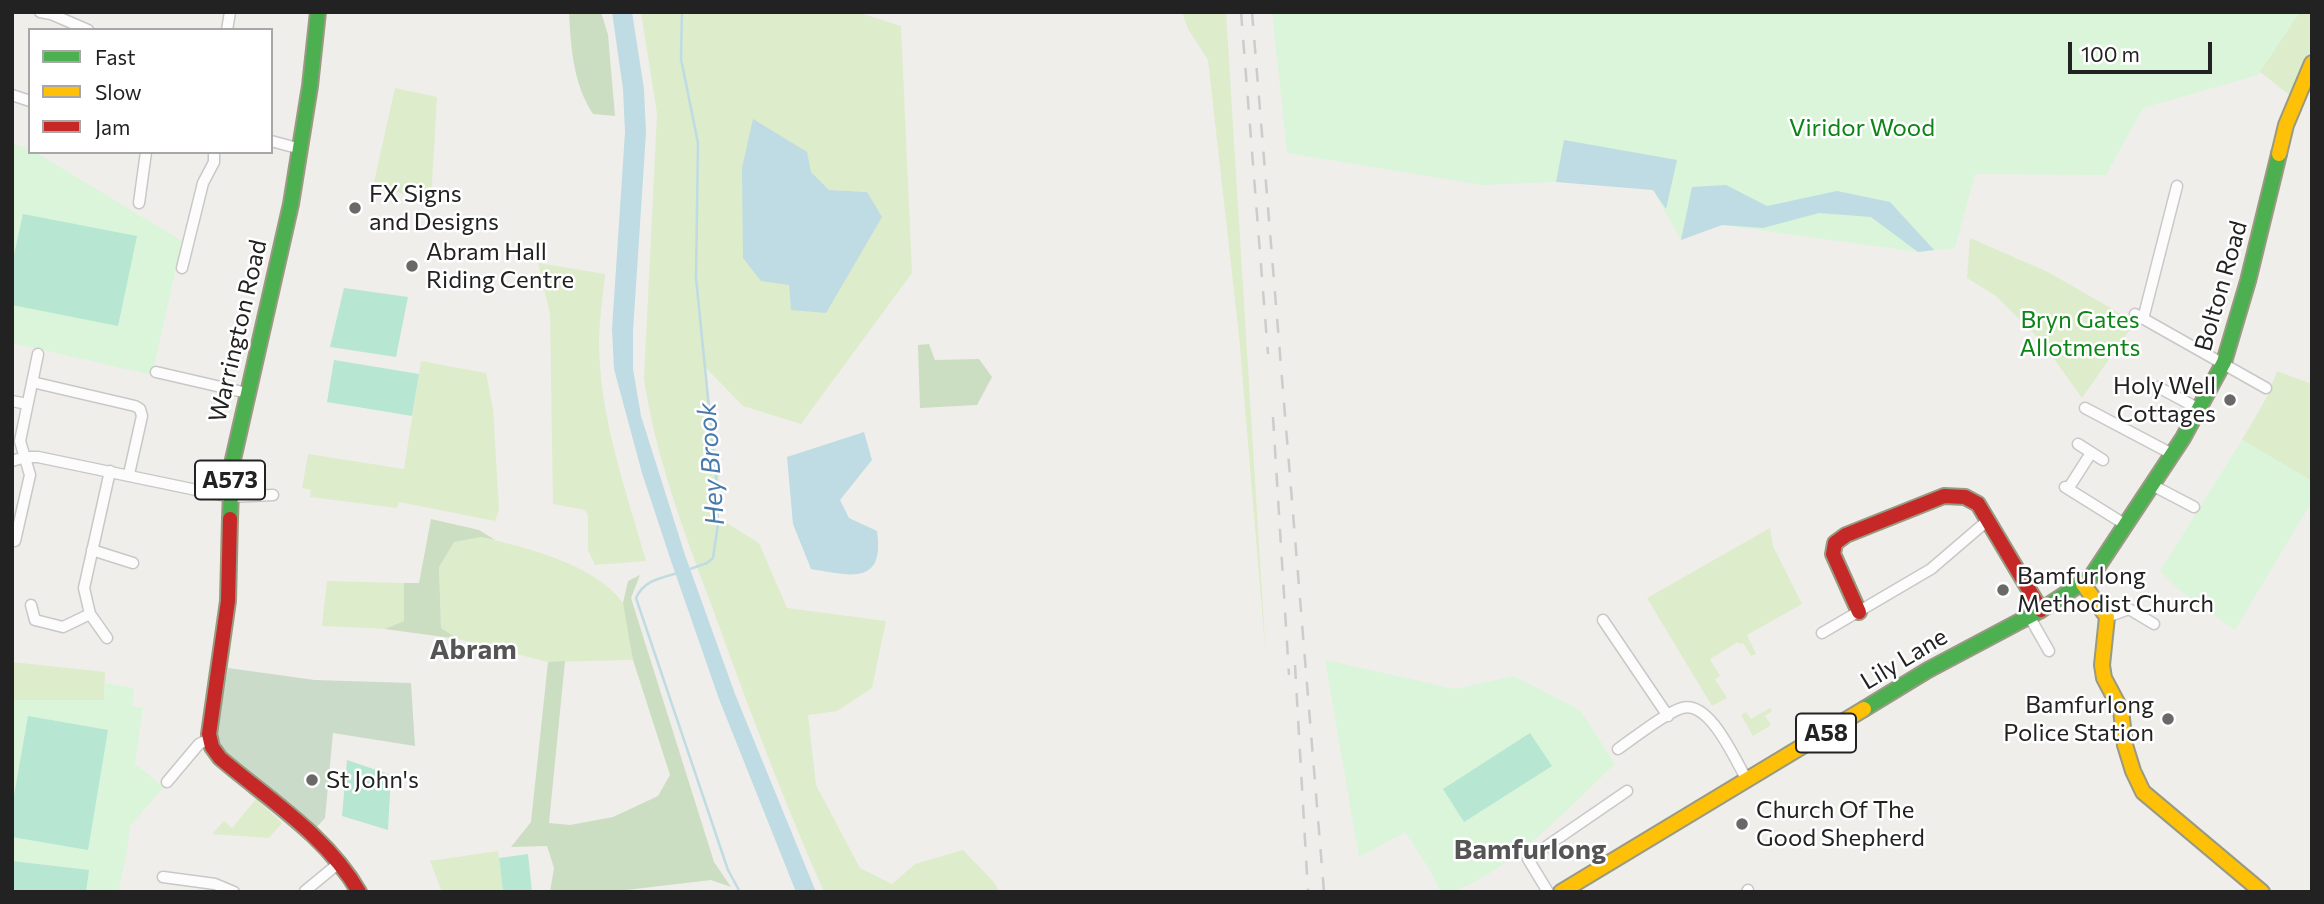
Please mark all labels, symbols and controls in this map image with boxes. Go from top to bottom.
legend [28,28,273,154]
scale bar [2072,28,2216,72]
text: 100 m [2081,41,2140,66]
text: Fast [95,44,136,69]
text: Slow [95,79,142,104]
text: Jam [95,114,130,139]
park label: Viridor Wood [1789,114,1935,142]
place label: FX Signs and Designs [369,180,499,236]
marker: FX Signs and Designs [347,200,363,216]
street label: Bolton Road [2189,217,2253,355]
street label: Warrington Road [203,237,273,425]
place label: Abram Hall Riding Centre [426,238,574,294]
marker: Abram Hall Riding Centre [404,258,420,274]
park label: Bryn Gates Allotments [2020,306,2140,362]
place label: Holy Well Cottages [2113,372,2216,428]
marker: Holy Well Cottages [2222,392,2238,408]
water label: Hey Brook [691,401,731,527]
road number: A573 [195,460,265,500]
place label: Bamfurlong Methodist Church [2017,562,2214,618]
marker: Bamfurlong Methodist Church [1995,582,2011,598]
street label: Lily Lane [1856,622,1952,696]
district label: Abram [429,633,517,667]
place label: Bamfurlong Police Station [2003,691,2154,747]
marker: Bamfurlong Police Station [2160,711,2176,727]
road number: A58 [1796,713,1856,752]
place label: St John's [326,766,419,794]
marker: St John's [304,772,320,788]
place label: Church Of The Good Shepherd [1756,796,1925,852]
marker: Church Of The Good Shepherd [1734,816,1750,832]
district label: Bamfurlong [1454,833,1606,867]

